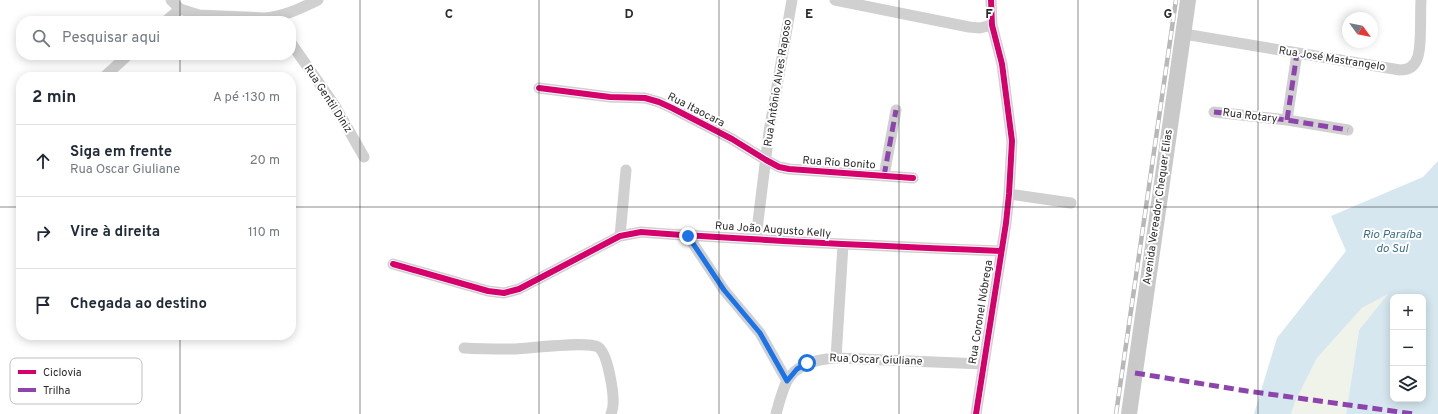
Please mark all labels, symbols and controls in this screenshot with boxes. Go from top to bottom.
text: C [445,7,453,23]
text: D [624,7,634,23]
text: E [805,7,813,23]
text: F [985,7,993,23]
text: G [1164,7,1173,23]
north arrow [1342,12,1378,48]
search box [16,16,296,60]
street label: Rua Antônio Alves Raposo [761,18,795,148]
icon: search [30,27,52,49]
text: Pesquisar aqui [62,29,160,48]
street label: Rua José Mastrangelo [1278,44,1386,74]
street label: Rua Gentil Diniz [301,62,355,136]
text: 2 min [32,87,76,109]
text: A pé · 130 m [213,90,280,106]
street label: Rua Itaocara [665,90,727,130]
street label: Rua Rotary [1222,106,1278,126]
street label: Avenida Vereador Chequer Elias [1140,128,1176,286]
text: Siga em frente [70,143,172,162]
icon: ahead [32,150,54,172]
text: 20 m [250,153,280,169]
street label: Rua Rio Bonito [802,153,876,173]
text: Rua Oscar Giuliane [70,162,180,178]
street label: Rua João Augusto Kelly [715,219,832,241]
icon: right [32,222,54,244]
text: Vire à direita [70,223,160,242]
text: 110 m [248,225,280,241]
route end [679,227,697,245]
water label: Rio Paraíba do Sul [1362,227,1422,257]
street label: Rua Coronel Nóbrega [966,259,996,365]
icon: arrive [32,294,54,316]
map controls [1390,294,1426,402]
button: + [1390,294,1426,330]
text: Chegada ao destino [70,295,207,314]
button: − [1390,330,1426,366]
street label: Rua Oscar Giuliane [829,351,923,369]
route start [798,354,816,372]
legend [10,358,142,404]
text: Ciclovia [43,366,82,380]
button: layers [1390,366,1426,402]
text: Trilha [43,384,71,398]

